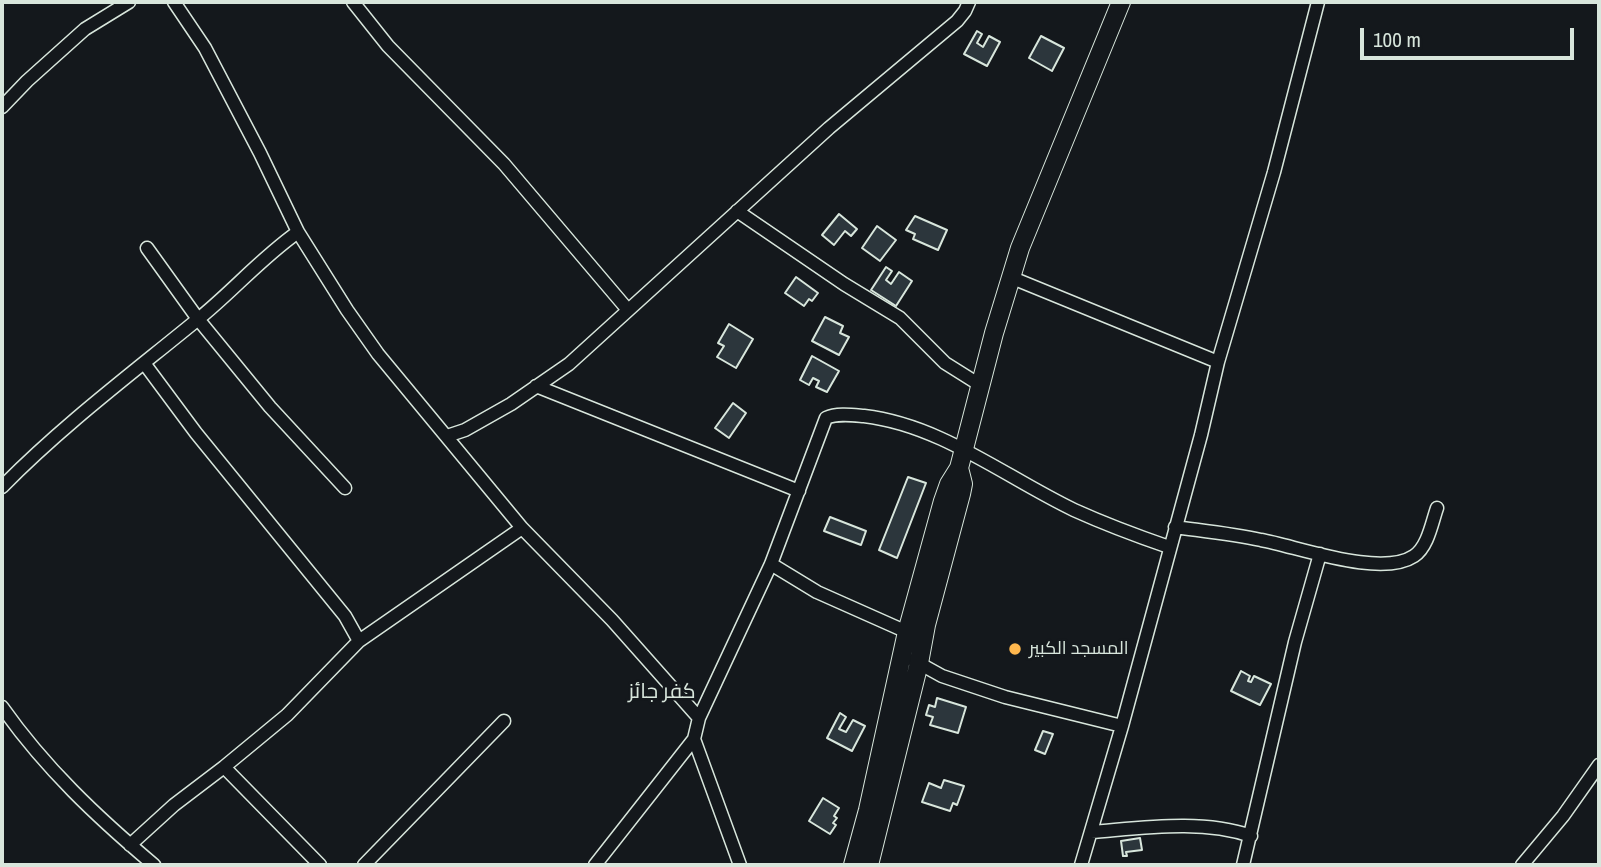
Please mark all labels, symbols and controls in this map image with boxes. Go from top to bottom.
scale bar [1363,14,1576,58]
text: 100 m [1373,25,1421,54]
place label: المسجد الكبير [1029,638,1129,660]
marker: المسجد الكبير [1007,641,1023,657]
district label: كفر جائز [628,679,696,705]

